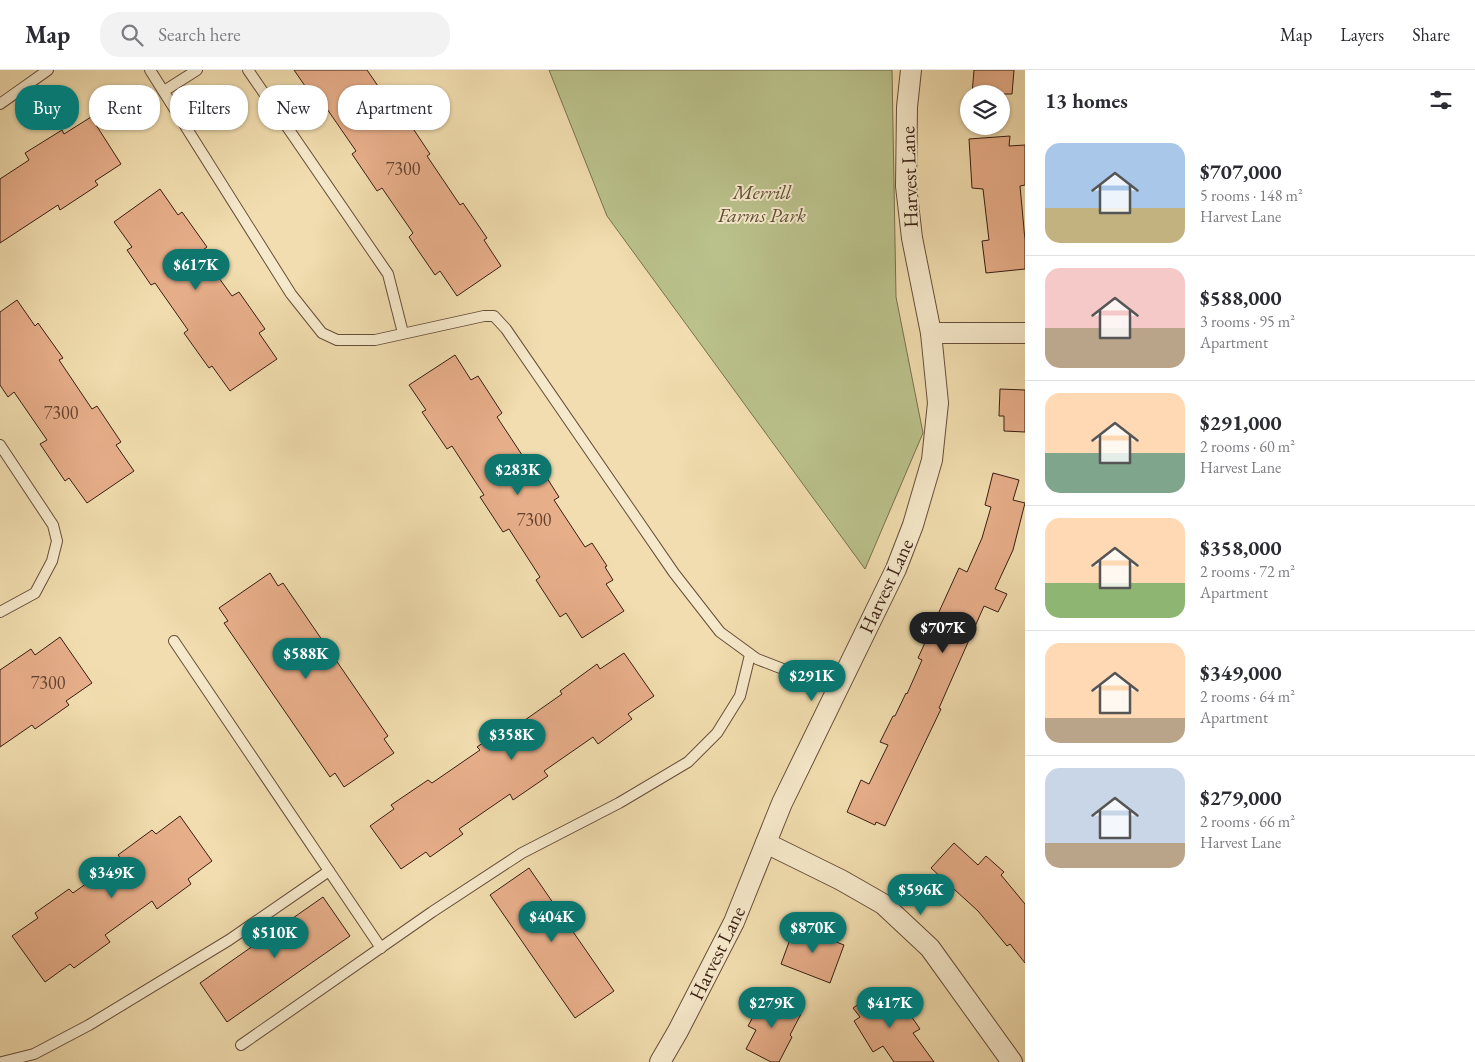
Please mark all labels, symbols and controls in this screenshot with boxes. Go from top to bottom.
search box [100,12,450,57]
text: Map [25,19,70,50]
icon: search [118,21,146,49]
text: Search here [158,22,241,47]
text: Map [1280,23,1312,46]
text: Layers [1340,23,1384,46]
text: Share [1412,23,1450,46]
chip: Buy [15,85,79,130]
chip: Rent [89,85,160,130]
chip: Filters [170,85,248,130]
chip: New [258,85,328,130]
chip: Apartment [338,85,450,130]
map controls [960,85,1010,135]
button: layers [960,85,1010,135]
icon: filters [1427,86,1455,114]
text: 13 homes [1045,87,1128,114]
street label: Harvest Lane [894,126,924,228]
house number: 7300 [386,157,421,180]
text: $707,000 [1200,158,1282,185]
icon: home [1085,163,1145,223]
park label: Merrill Farms Park [717,179,806,228]
text: 5 rooms · 148 m² [1200,185,1303,206]
text: Harvest Lane [1200,206,1281,227]
pin: $617K [161,248,231,291]
text: $617K [174,254,218,275]
text: $588,000 [1200,284,1282,311]
icon: home [1085,288,1145,348]
text: 3 rooms · 95 m² [1200,311,1295,332]
text: Apartment [1200,332,1268,353]
house number: 7300 [44,401,79,424]
text: $291,000 [1200,409,1282,436]
icon: home [1085,413,1145,473]
text: 2 rooms · 60 m² [1200,436,1295,457]
pin: $283K [483,454,553,496]
text: Harvest Lane [1200,457,1281,478]
text: $283K [496,459,540,480]
house number: 7300 [517,508,552,531]
street label: Harvest Lane [853,534,919,638]
text: $358,000 [1200,534,1282,561]
icon: home [1085,538,1145,598]
text: 2 rooms · 72 m² [1200,561,1295,582]
text: Apartment [1200,582,1268,603]
pin: $707K [908,612,978,654]
text: $707K [921,617,965,638]
pin: $588K [271,638,341,680]
text: $588K [284,643,328,664]
text: $349,000 [1200,659,1282,686]
pin: $291K [777,660,847,702]
icon: home [1085,663,1145,723]
text: $291K [790,665,834,686]
house number: 7300 [31,671,66,694]
text: 2 rooms · 64 m² [1200,686,1295,707]
text: Apartment [1200,707,1268,728]
pin: $358K [477,718,547,761]
text: $358K [490,724,534,745]
text: $279,000 [1200,784,1282,811]
icon: home [1085,788,1145,848]
text: 2 rooms · 66 m² [1200,811,1295,832]
text: Harvest Lane [1200,832,1281,853]
pin: $349K [77,856,147,899]
text: $349K [90,862,134,883]
pin: $596K [886,874,956,916]
text: $596K [899,879,943,900]
pin: $404K [517,900,587,943]
street label: Harvest Lane [683,901,751,1004]
text: $404K [530,906,574,927]
pin: $870K [778,912,848,954]
pin: $510K [240,916,310,959]
text: $870K [791,917,835,938]
text: $510K [253,922,297,943]
pin: $279K [737,986,807,1029]
pin: $417K [855,986,925,1029]
text: $279K [750,992,794,1013]
text: $417K [868,992,912,1013]

